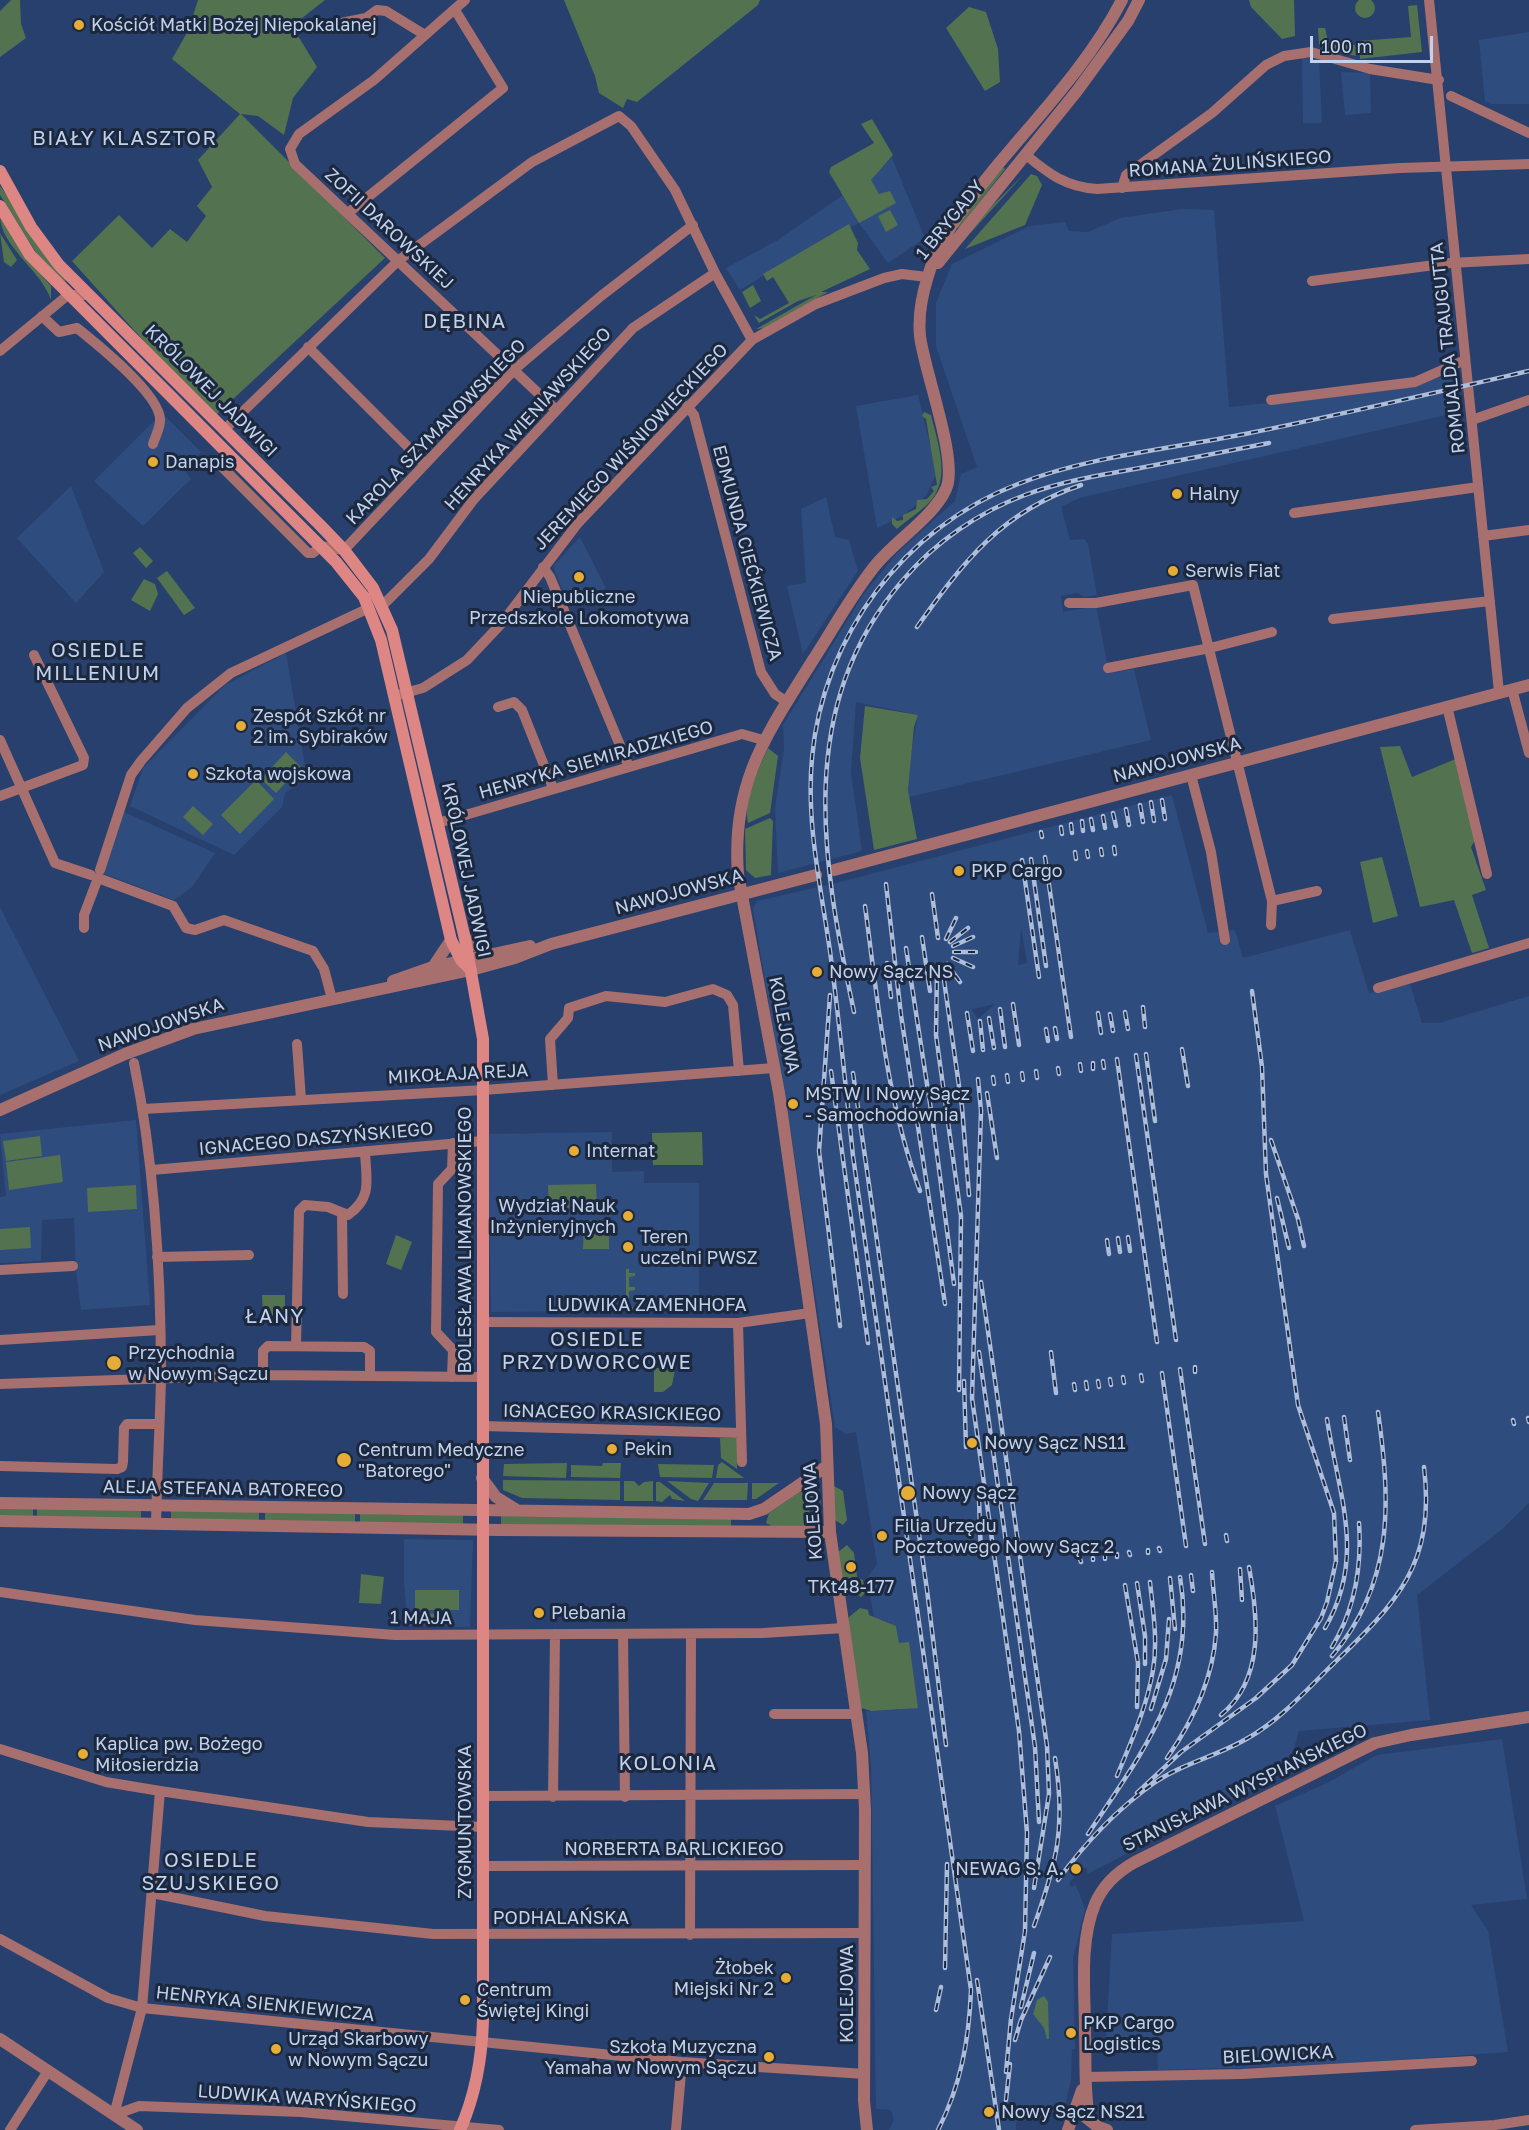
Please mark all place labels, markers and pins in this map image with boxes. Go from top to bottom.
place label: Kościół Matki Bożej Niepokalanej [91,14,377,36]
marker: Kościół Matki Bożej Niepokalanej [72,18,86,32]
place label: Danapis [165,451,234,473]
marker: Danapis [146,455,160,469]
place label: Halny [1189,483,1239,505]
marker: Halny [1170,487,1184,501]
place label: Serwis Fiat [1185,560,1281,582]
marker: Serwis Fiat [1166,564,1180,578]
marker: Niepubliczne Przedszkole Lokomotywa [572,570,586,584]
place label: Niepubliczne Przedszkole Lokomotywa [469,586,689,628]
place label: Zespół Szkół nr 2 im. Sybiraków [253,705,388,748]
marker: Zespół Szkół nr 2 im. Sybiraków [234,719,248,733]
place label: Szkoła wojskowa [205,763,351,785]
marker: Szkoła wojskowa [186,767,200,781]
place label: PKP Cargo [971,860,1063,882]
marker: PKP Cargo [952,864,966,878]
place label: Nowy Sącz NS [829,961,953,983]
marker: Nowy Sącz NS [810,965,824,979]
place label: MSTW I Nowy Sącz - Samochodownia [805,1083,970,1126]
marker: MSTW I Nowy Sącz - Samochodownia [786,1097,800,1111]
place label: Internat [586,1140,655,1162]
marker: Internat [567,1144,581,1158]
place label: Wydział Nauk Inżynieryjnych [490,1195,616,1238]
marker: Wydział Nauk Inżynieryjnych [621,1209,635,1223]
place label: Teren uczelni PWSZ [640,1226,758,1268]
marker: Teren uczelni PWSZ [621,1240,635,1254]
place label: Przychodnia w Nowym Sączu [128,1342,268,1384]
marker: Przychodnia w Nowym Sączu [105,1354,123,1372]
place label: Nowy Sącz NS11 [984,1432,1126,1454]
marker: Nowy Sącz NS11 [965,1436,979,1450]
place label: Pekin [624,1438,672,1460]
place label: Centrum Medyczne "Batorego" [358,1439,524,1482]
marker: Pekin [605,1442,619,1456]
marker: Centrum Medyczne "Batorego" [335,1451,353,1469]
place label: Nowy Sącz [922,1482,1016,1504]
marker: Nowy Sącz [899,1484,917,1502]
place label: Filia Urzędu Pocztowego Nowy Sącz 2 [894,1515,1114,1558]
marker: Filia Urzędu Pocztowego Nowy Sącz 2 [875,1529,889,1543]
marker: TKt48-177 [844,1560,858,1574]
place label: TKt48-177 [808,1576,894,1598]
place label: Plebania [551,1602,626,1624]
marker: Plebania [532,1606,546,1620]
place label: Kaplica pw. Bożego Miłosierdzia [95,1733,263,1776]
marker: Kaplica pw. Bożego Miłosierdzia [76,1747,90,1761]
place label: NEWAG S. A. [955,1858,1064,1880]
marker: NEWAG S. A. [1069,1862,1083,1876]
place label: Żłobek Miejski Nr 2 [674,1957,774,2000]
marker: Żłobek Miejski Nr 2 [779,1971,793,1985]
place label: Centrum Świętej Kingi [477,1979,589,2022]
marker: Centrum Świętej Kingi [458,1993,472,2007]
place label: PKP Cargo Logistics [1083,2012,1175,2054]
marker: PKP Cargo Logistics [1064,2026,1078,2040]
place label: Urząd Skarbowy w Nowym Sączu [288,2028,429,2070]
place label: Szkoła Muzyczna Yamaha w Nowym Sączu [545,2036,757,2078]
marker: Urząd Skarbowy w Nowym Sączu [269,2042,283,2056]
marker: Szkoła Muzyczna Yamaha w Nowym Sączu [762,2050,776,2064]
place label: Nowy Sącz NS21 [1001,2101,1144,2123]
marker: Nowy Sącz NS21 [982,2105,996,2119]

